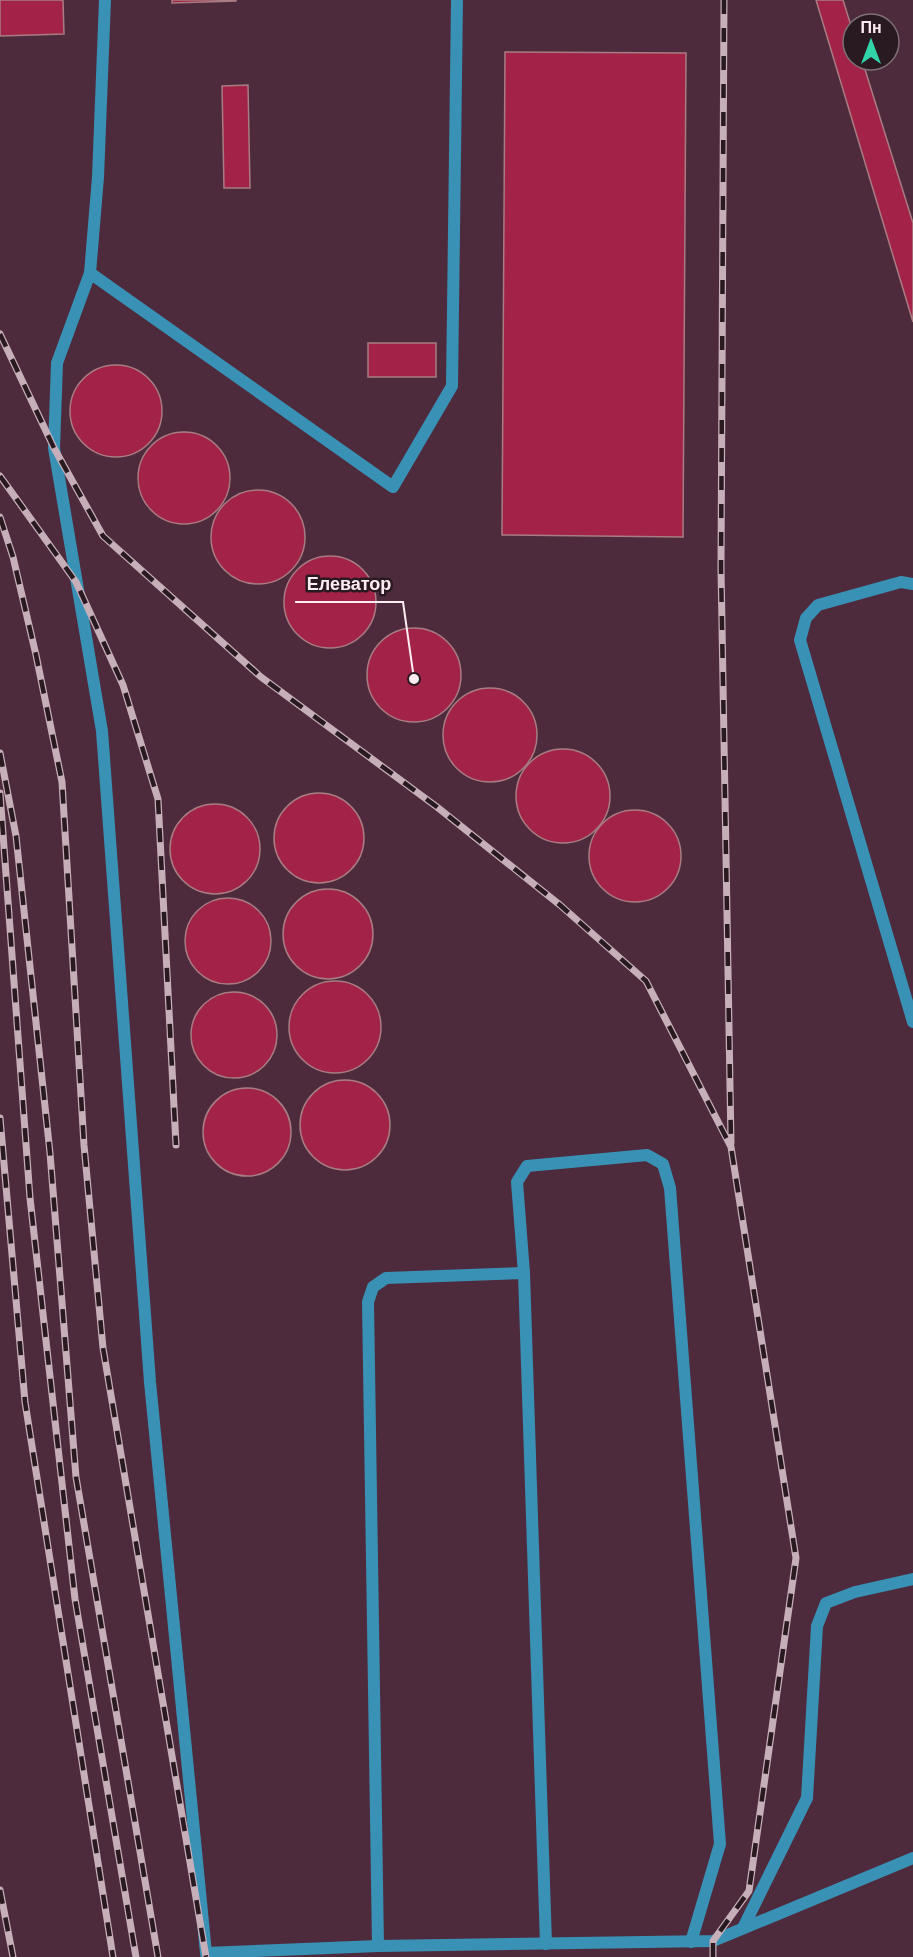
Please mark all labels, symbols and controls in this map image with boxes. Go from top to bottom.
north arrow [841,12,901,72]
text: Пн [860,17,882,38]
callout: Елеватор [295,566,403,602]
text: Елеватор [307,572,391,596]

